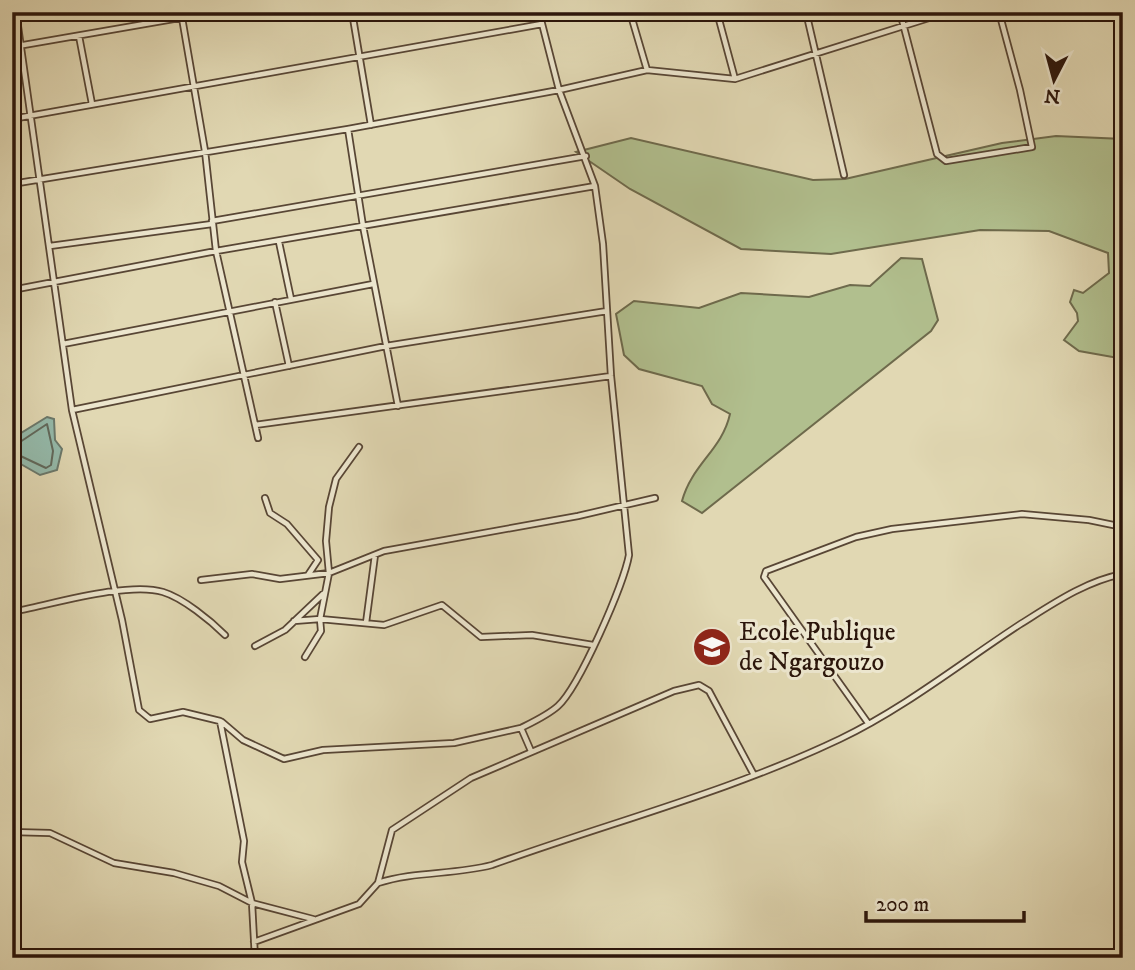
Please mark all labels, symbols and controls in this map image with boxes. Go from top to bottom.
north arrow [1020,46,1090,116]
text: N [1043,83,1061,108]
place label: Ecole Publique de Ngargouzo [739,616,896,679]
school or university icon: Ecole Publique de Ngargouzo [691,626,733,668]
scale bar [866,879,1023,923]
text: 200 m [876,892,929,918]

